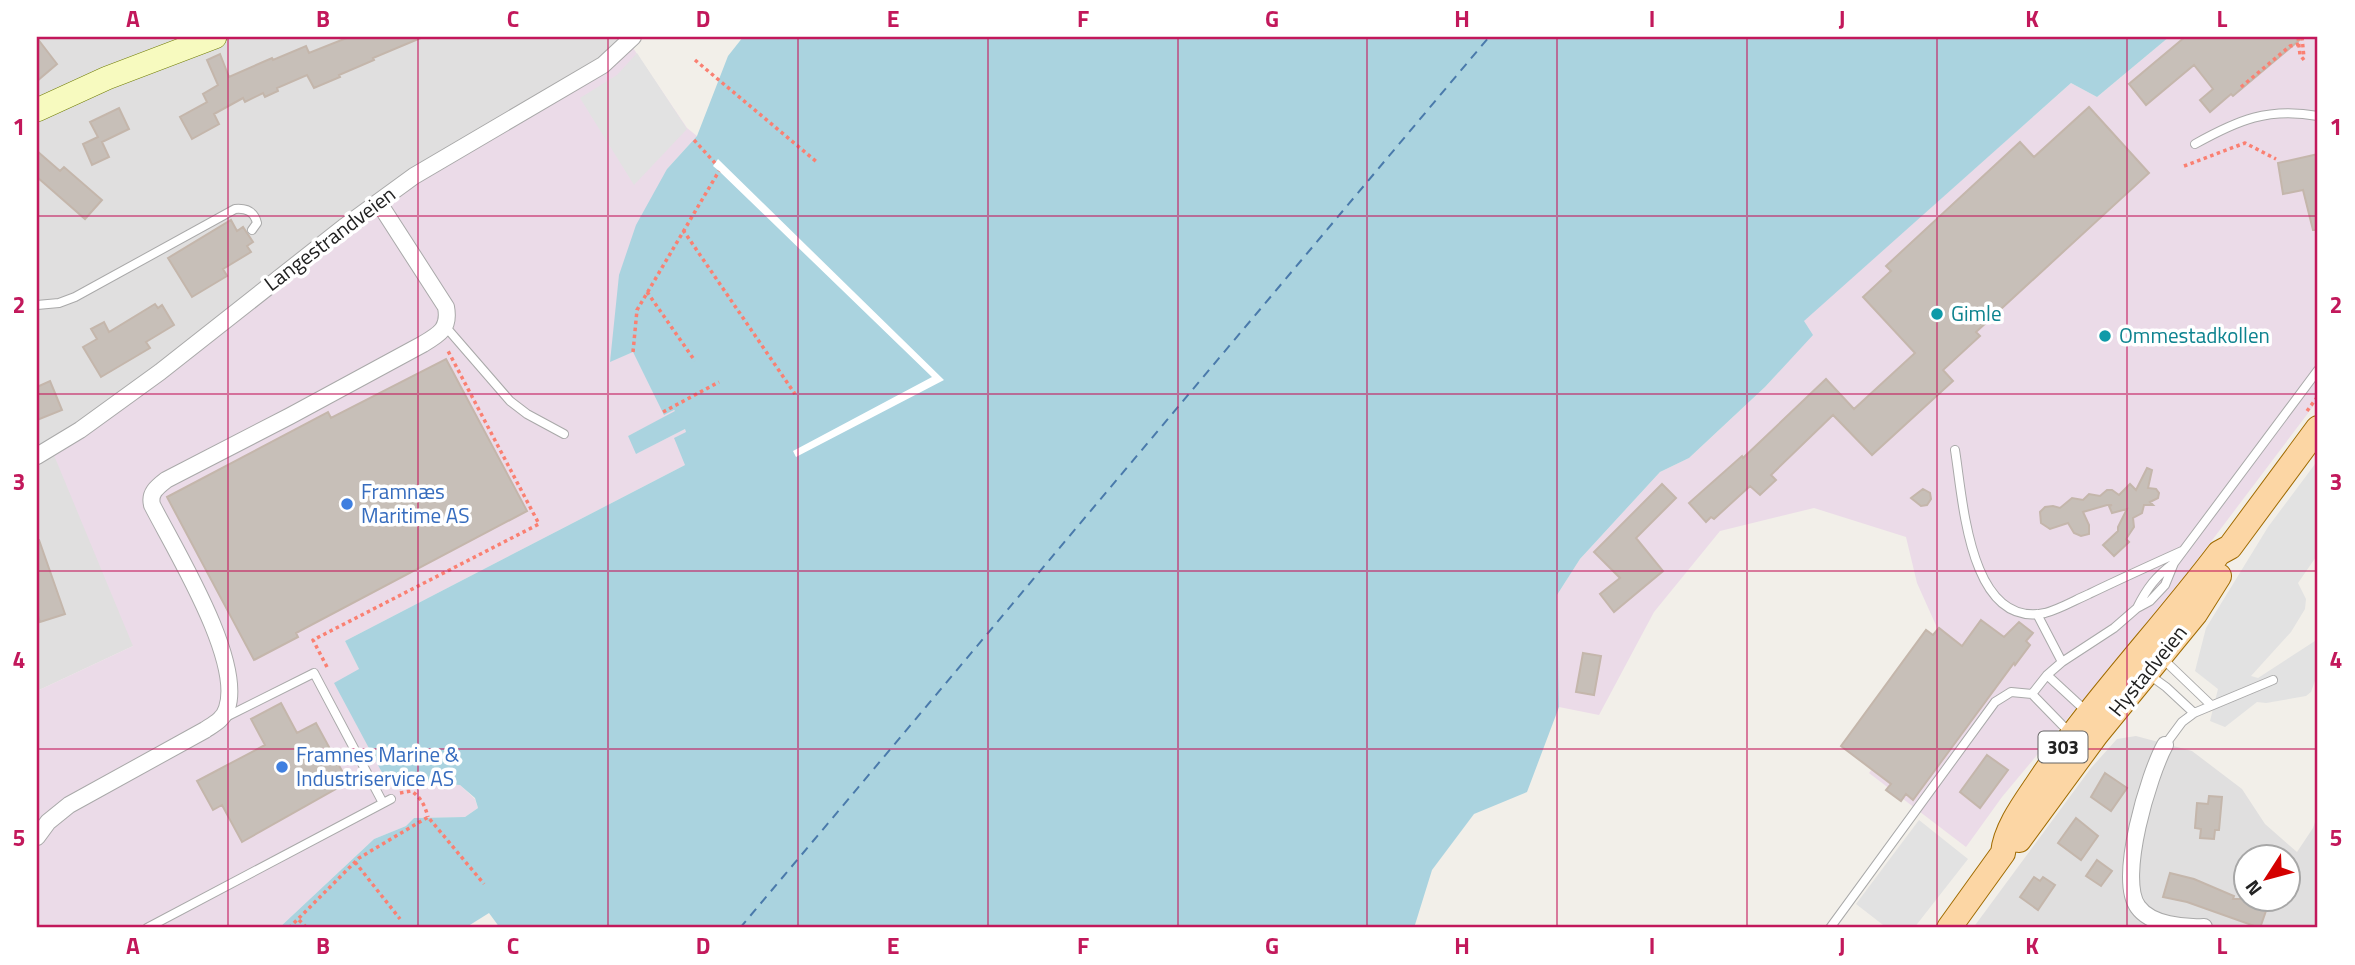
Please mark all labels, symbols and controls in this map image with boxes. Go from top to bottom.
text: A [126,1,140,36]
text: B [316,1,330,36]
text: C [507,1,519,36]
text: D [696,1,710,36]
text: E [887,1,899,36]
text: F [1077,1,1089,36]
text: G [1265,1,1279,36]
text: H [1454,1,1470,36]
text: I [1649,1,1655,36]
text: J [1839,1,1845,36]
text: K [2025,1,2039,36]
text: L [2217,1,2228,36]
text: 1 [13,109,25,144]
text: 1 [2330,109,2342,144]
street label: Langestrandveien [257,178,402,298]
text: 2 [13,287,25,322]
text: 2 [2330,287,2342,322]
place label: Gimle [1951,297,2002,329]
marker: Gimle [1929,306,1945,322]
place label: Ommestadkollen [2119,319,2270,351]
marker: Ommestadkollen [2097,328,2113,344]
text: 3 [13,464,25,499]
text: 3 [2330,464,2342,499]
place label: Framnæs Maritime AS [361,475,470,531]
marker: Framnæs Maritime AS [339,496,355,512]
street label: Hystadveien [2100,618,2194,723]
text: 4 [13,642,25,677]
text: 4 [2330,642,2342,677]
road number: 303 [2038,732,2088,762]
place label: Framnes Marine & Industriservice AS [296,738,460,794]
marker: Framnes Marine & Industriservice AS [274,759,290,775]
text: 5 [13,820,25,855]
text: 5 [2330,820,2342,855]
north arrow [2232,842,2302,912]
text: N [2237,874,2268,902]
text: A [126,928,140,963]
text: B [316,928,330,963]
text: C [507,928,519,963]
text: D [696,928,710,963]
text: E [887,928,899,963]
text: F [1077,928,1089,963]
text: G [1265,928,1279,963]
text: H [1454,928,1470,963]
text: I [1649,928,1655,963]
text: J [1839,928,1845,963]
text: K [2025,928,2039,963]
text: L [2217,928,2228,963]

